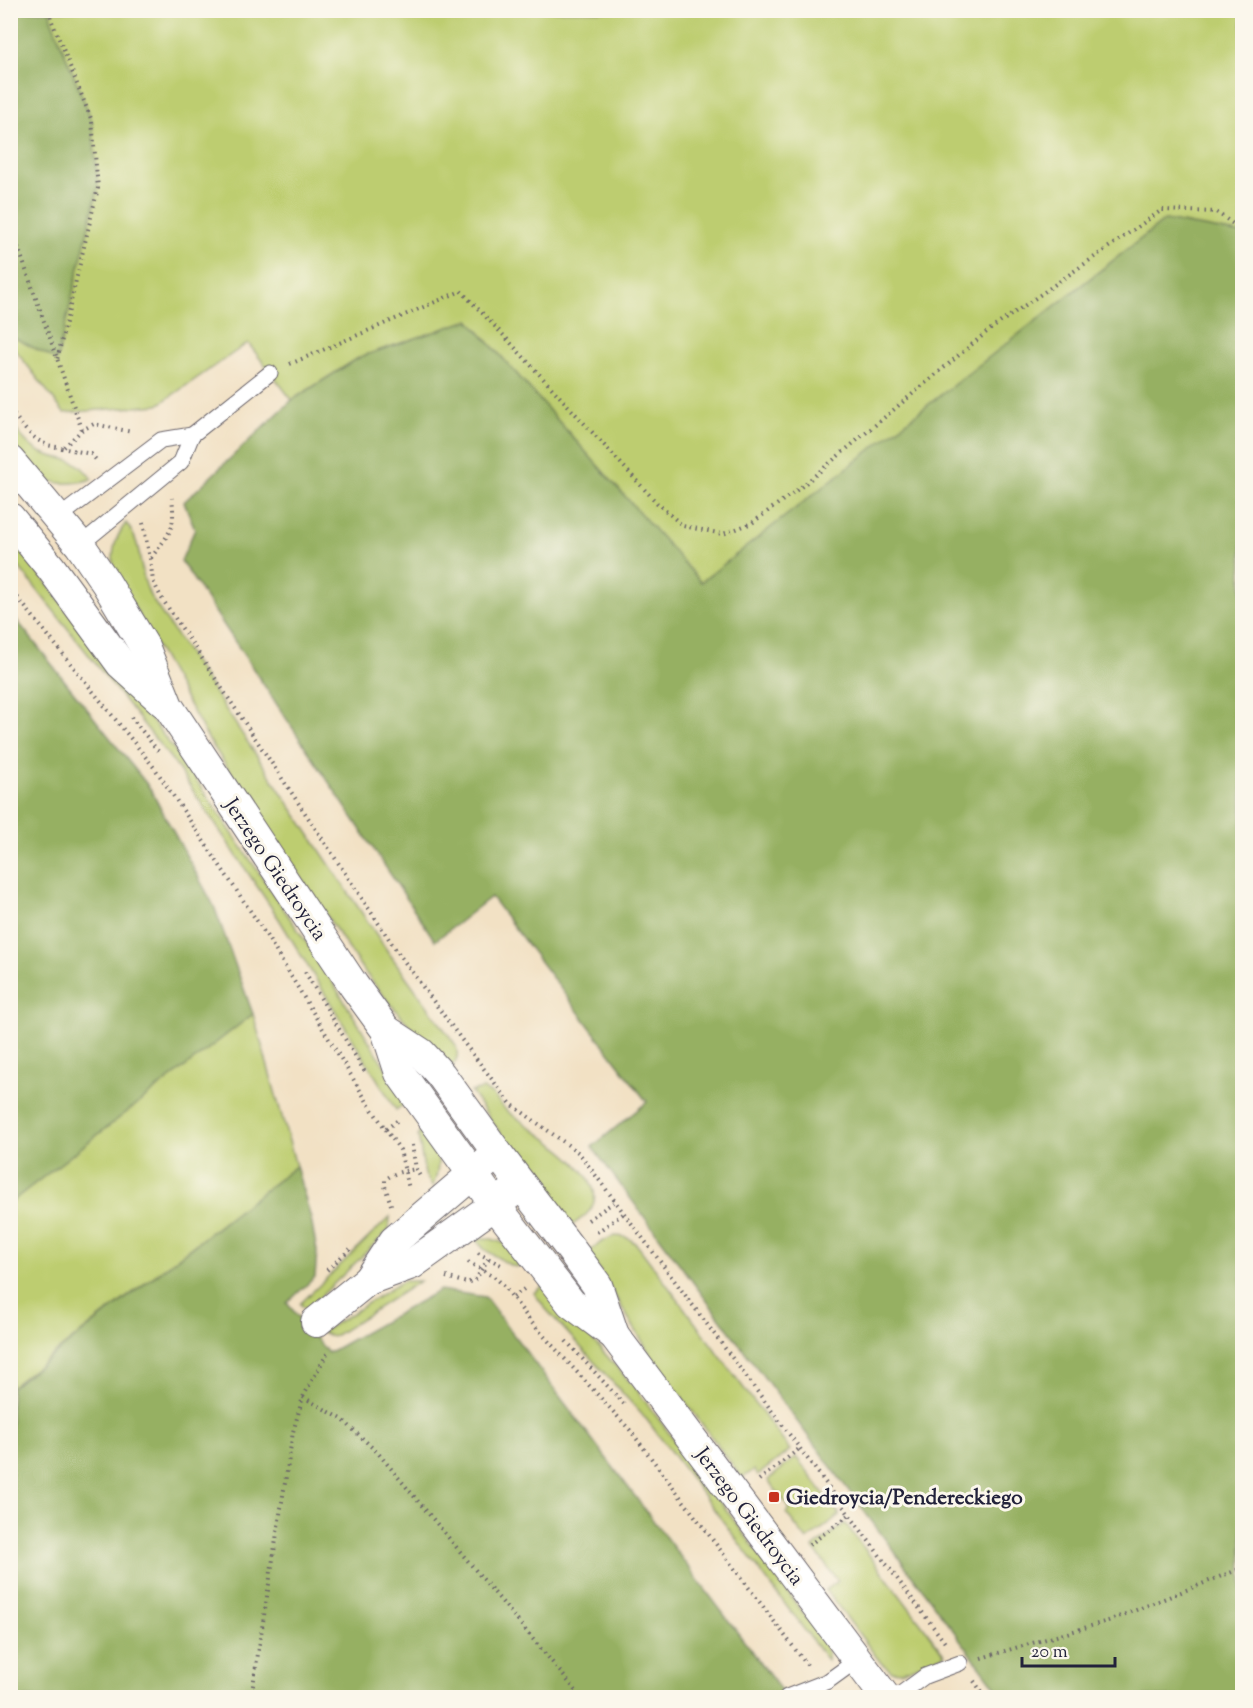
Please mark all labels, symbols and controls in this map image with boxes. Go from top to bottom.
street label: Jerzego Giedroycia [215,792,333,948]
street label: Jerzego Giedroycia [686,1441,811,1593]
place label: Giedroycia/Pendereckiego [786,1484,1023,1514]
marker: Giedroycia/Pendereckiego [767,1490,781,1504]
scale bar [1022,1630,1115,1668]
text: 20 m [1031,1640,1068,1666]

